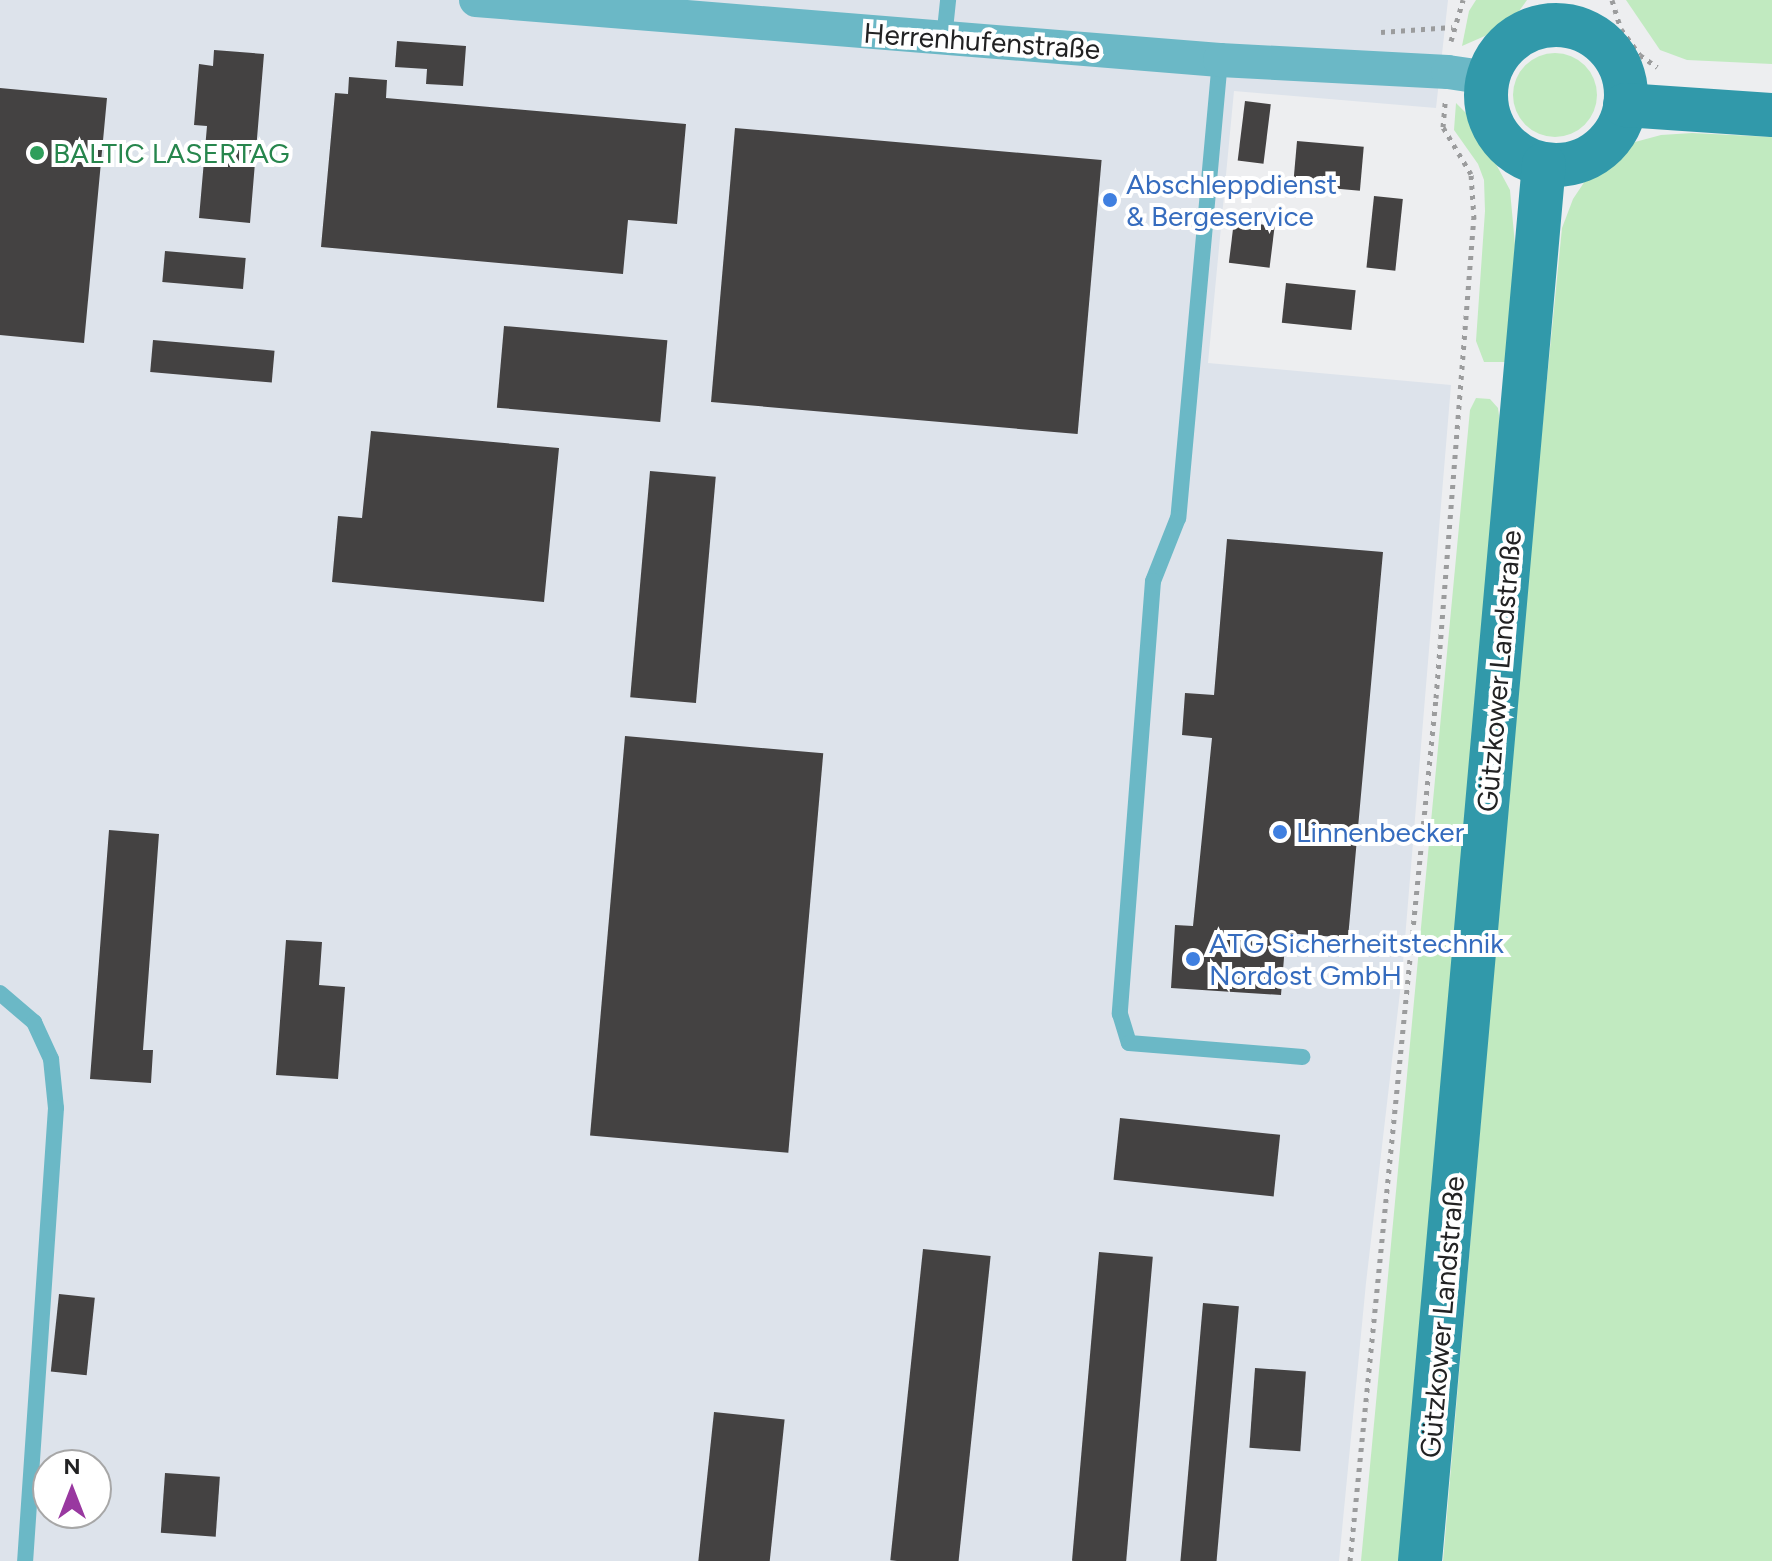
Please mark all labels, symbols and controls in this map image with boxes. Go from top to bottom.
street label: Herrenhufenstraße [863,16,1101,66]
place label: BALTIC LASERTAG [53,136,289,170]
marker: BALTIC LASERTAG [28,144,46,162]
place label: Abschleppdienst & Bergeservice [1126,167,1337,233]
marker: Abschleppdienst & Bergeservice [1101,191,1119,209]
street label: Gützkower Landstraße [1470,529,1528,813]
place label: Linnenbecker [1296,815,1464,849]
marker: Linnenbecker [1271,823,1289,841]
place label: ATG Sicherheitstechnik Nordost GmbH [1209,926,1504,992]
marker: ATG Sicherheitstechnik Nordost GmbH [1184,950,1202,968]
street label: Gützkower Landstraße [1413,1175,1471,1459]
north arrow [32,1449,112,1529]
text: N [63,1453,81,1480]

